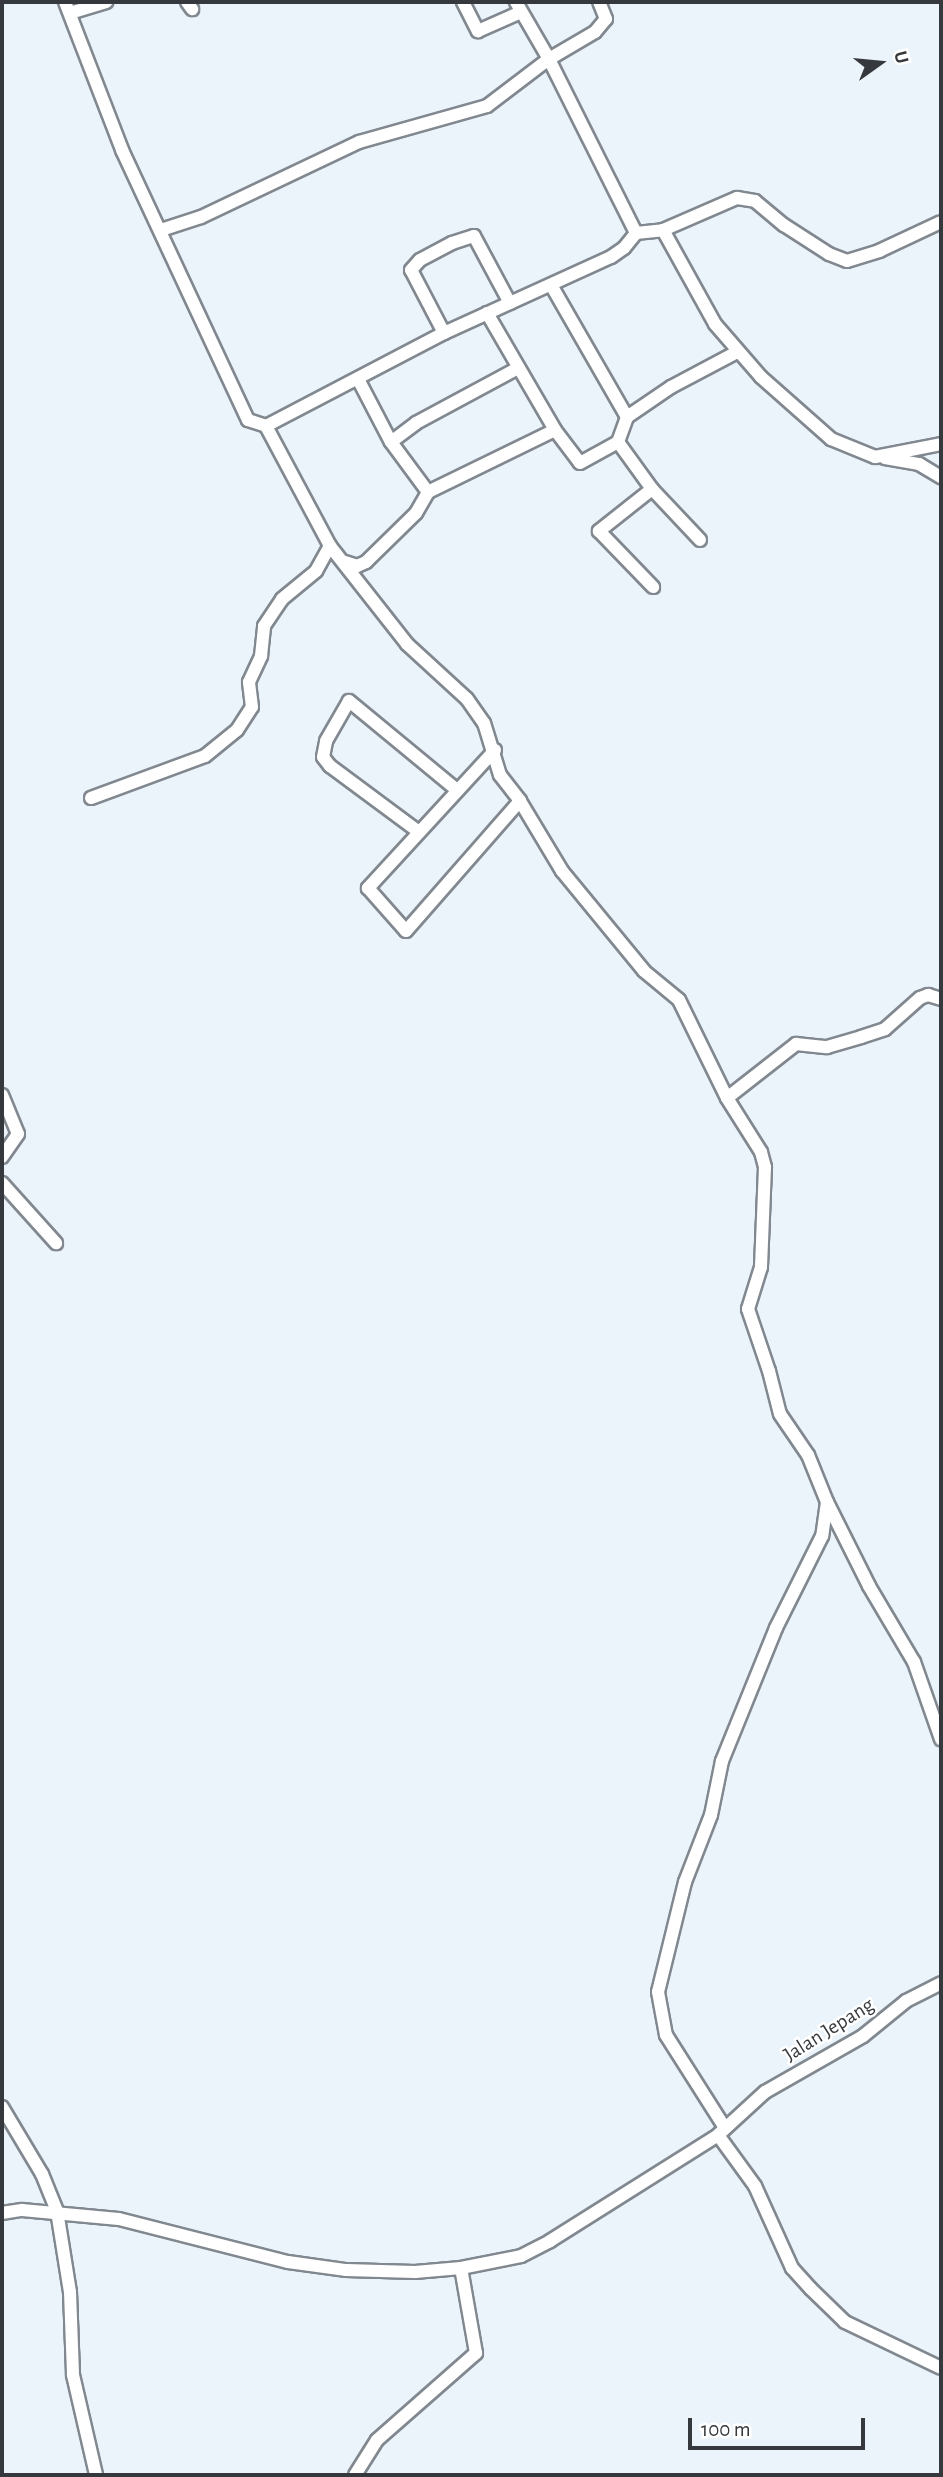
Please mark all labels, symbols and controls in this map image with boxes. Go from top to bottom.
north arrow [845,28,915,98]
text: U [890,49,912,66]
street label: Jalan Jepang [779,1992,879,2068]
scale bar [691,2404,868,2448]
text: 100 m [701,2419,751,2440]

